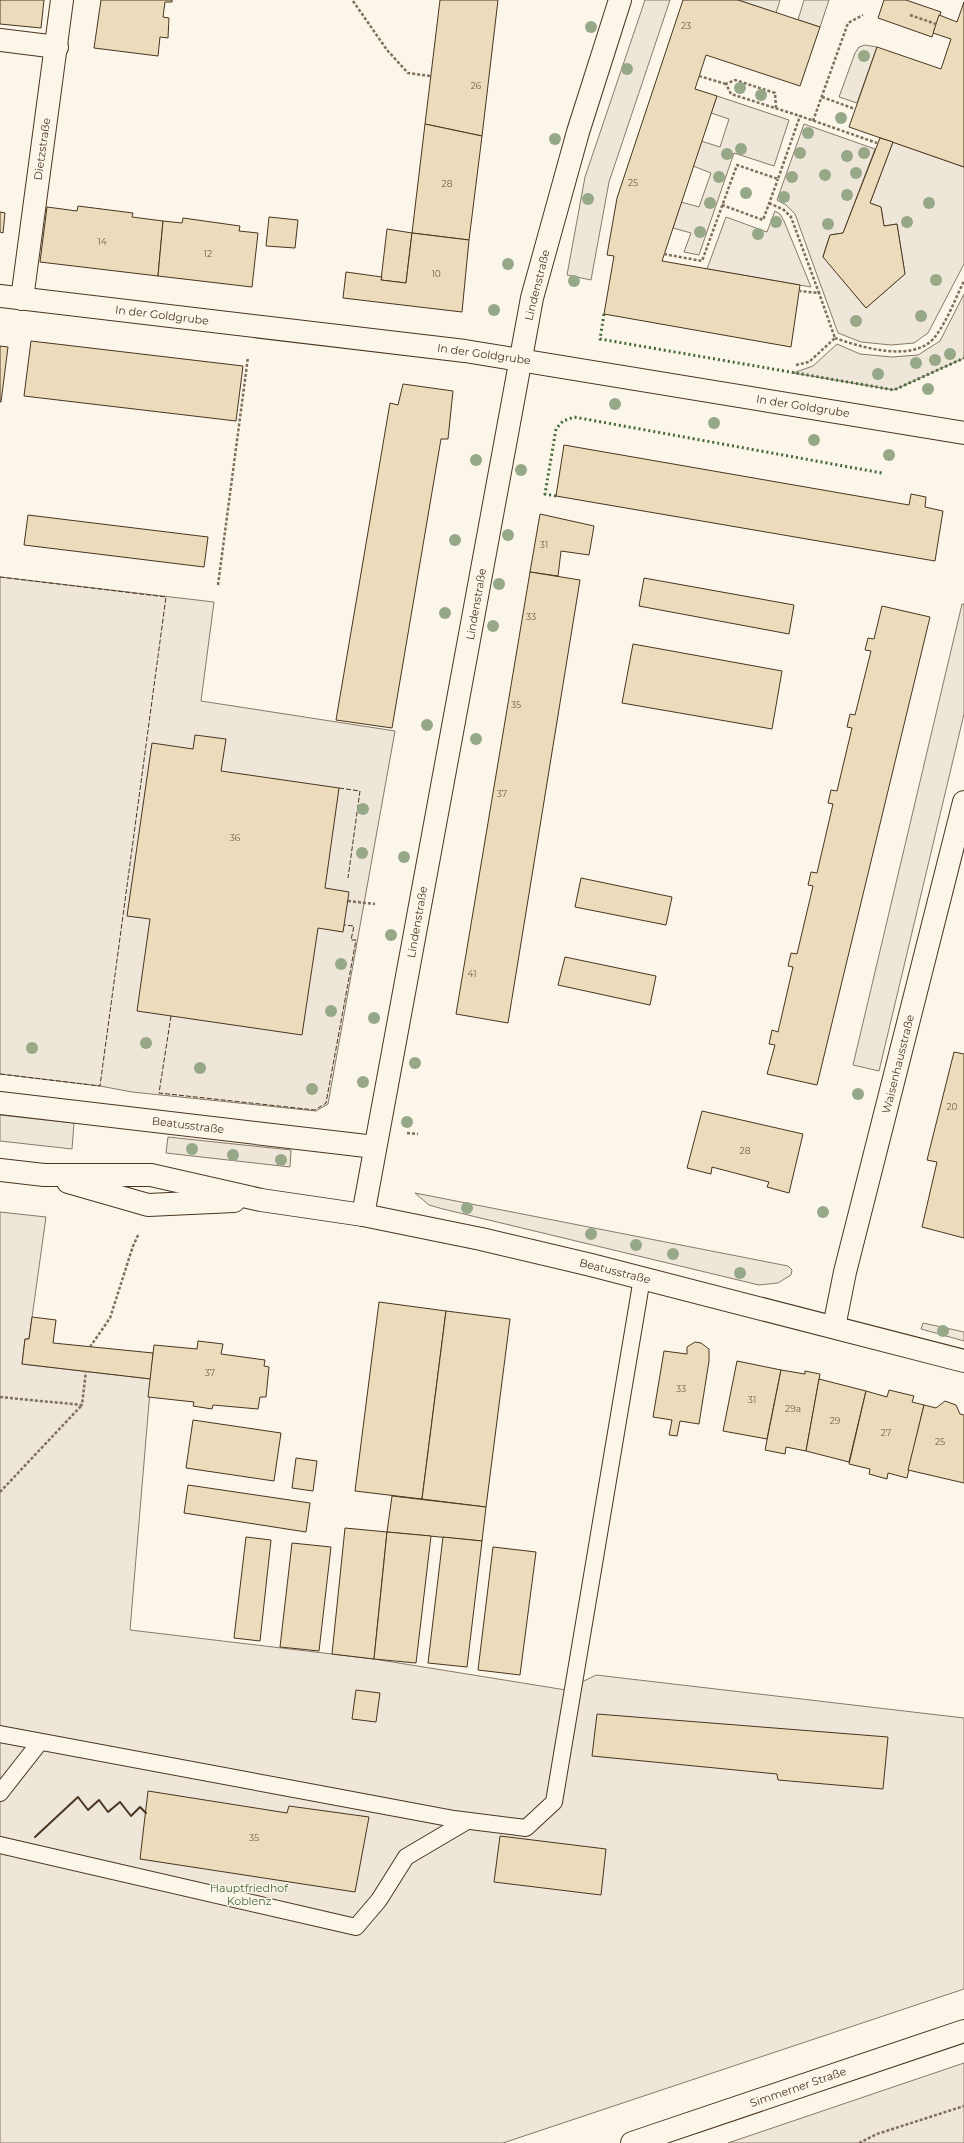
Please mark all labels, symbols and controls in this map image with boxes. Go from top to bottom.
house number: 23 [681,20,691,31]
house number: 26 [471,80,482,91]
street label: Dietzstraße [31,116,53,181]
house number: 25 [628,177,638,188]
house number: 28 [442,178,453,189]
house number: 14 [97,236,107,247]
house number: 12 [204,248,212,259]
street label: Lindenstraße [521,248,553,322]
house number: 10 [431,268,441,279]
street label: In der Goldgrube [114,302,210,328]
street label: In der Goldgrube [436,341,532,368]
street label: In der Goldgrube [755,392,851,420]
house number: 31 [540,539,548,550]
street label: Lindenstraße [463,567,489,641]
house number: 33 [526,611,536,622]
house number: 35 [511,699,521,710]
house number: 37 [497,788,507,799]
house number: 36 [230,832,241,843]
street label: Lindenstraße [404,885,430,959]
house number: 41 [468,968,476,979]
street label: Waisenhausstraße [879,1013,917,1115]
house number: 20 [946,1101,958,1112]
street label: Beatusstraße [151,1114,225,1136]
house number: 28 [740,1145,751,1156]
street label: Beatusstraße [578,1255,652,1287]
house number: 37 [205,1367,215,1378]
house number: 33 [676,1383,686,1394]
house number: 31 [748,1394,756,1405]
house number: 29a [785,1403,801,1414]
house number: 29 [830,1415,841,1426]
house number: 27 [881,1427,891,1438]
house number: 25 [935,1436,945,1447]
house number: 35 [249,1832,259,1843]
park label: Hauptfriedhof Koblenz [210,1881,289,1908]
street label: Simmerner Straße [748,2064,848,2110]

